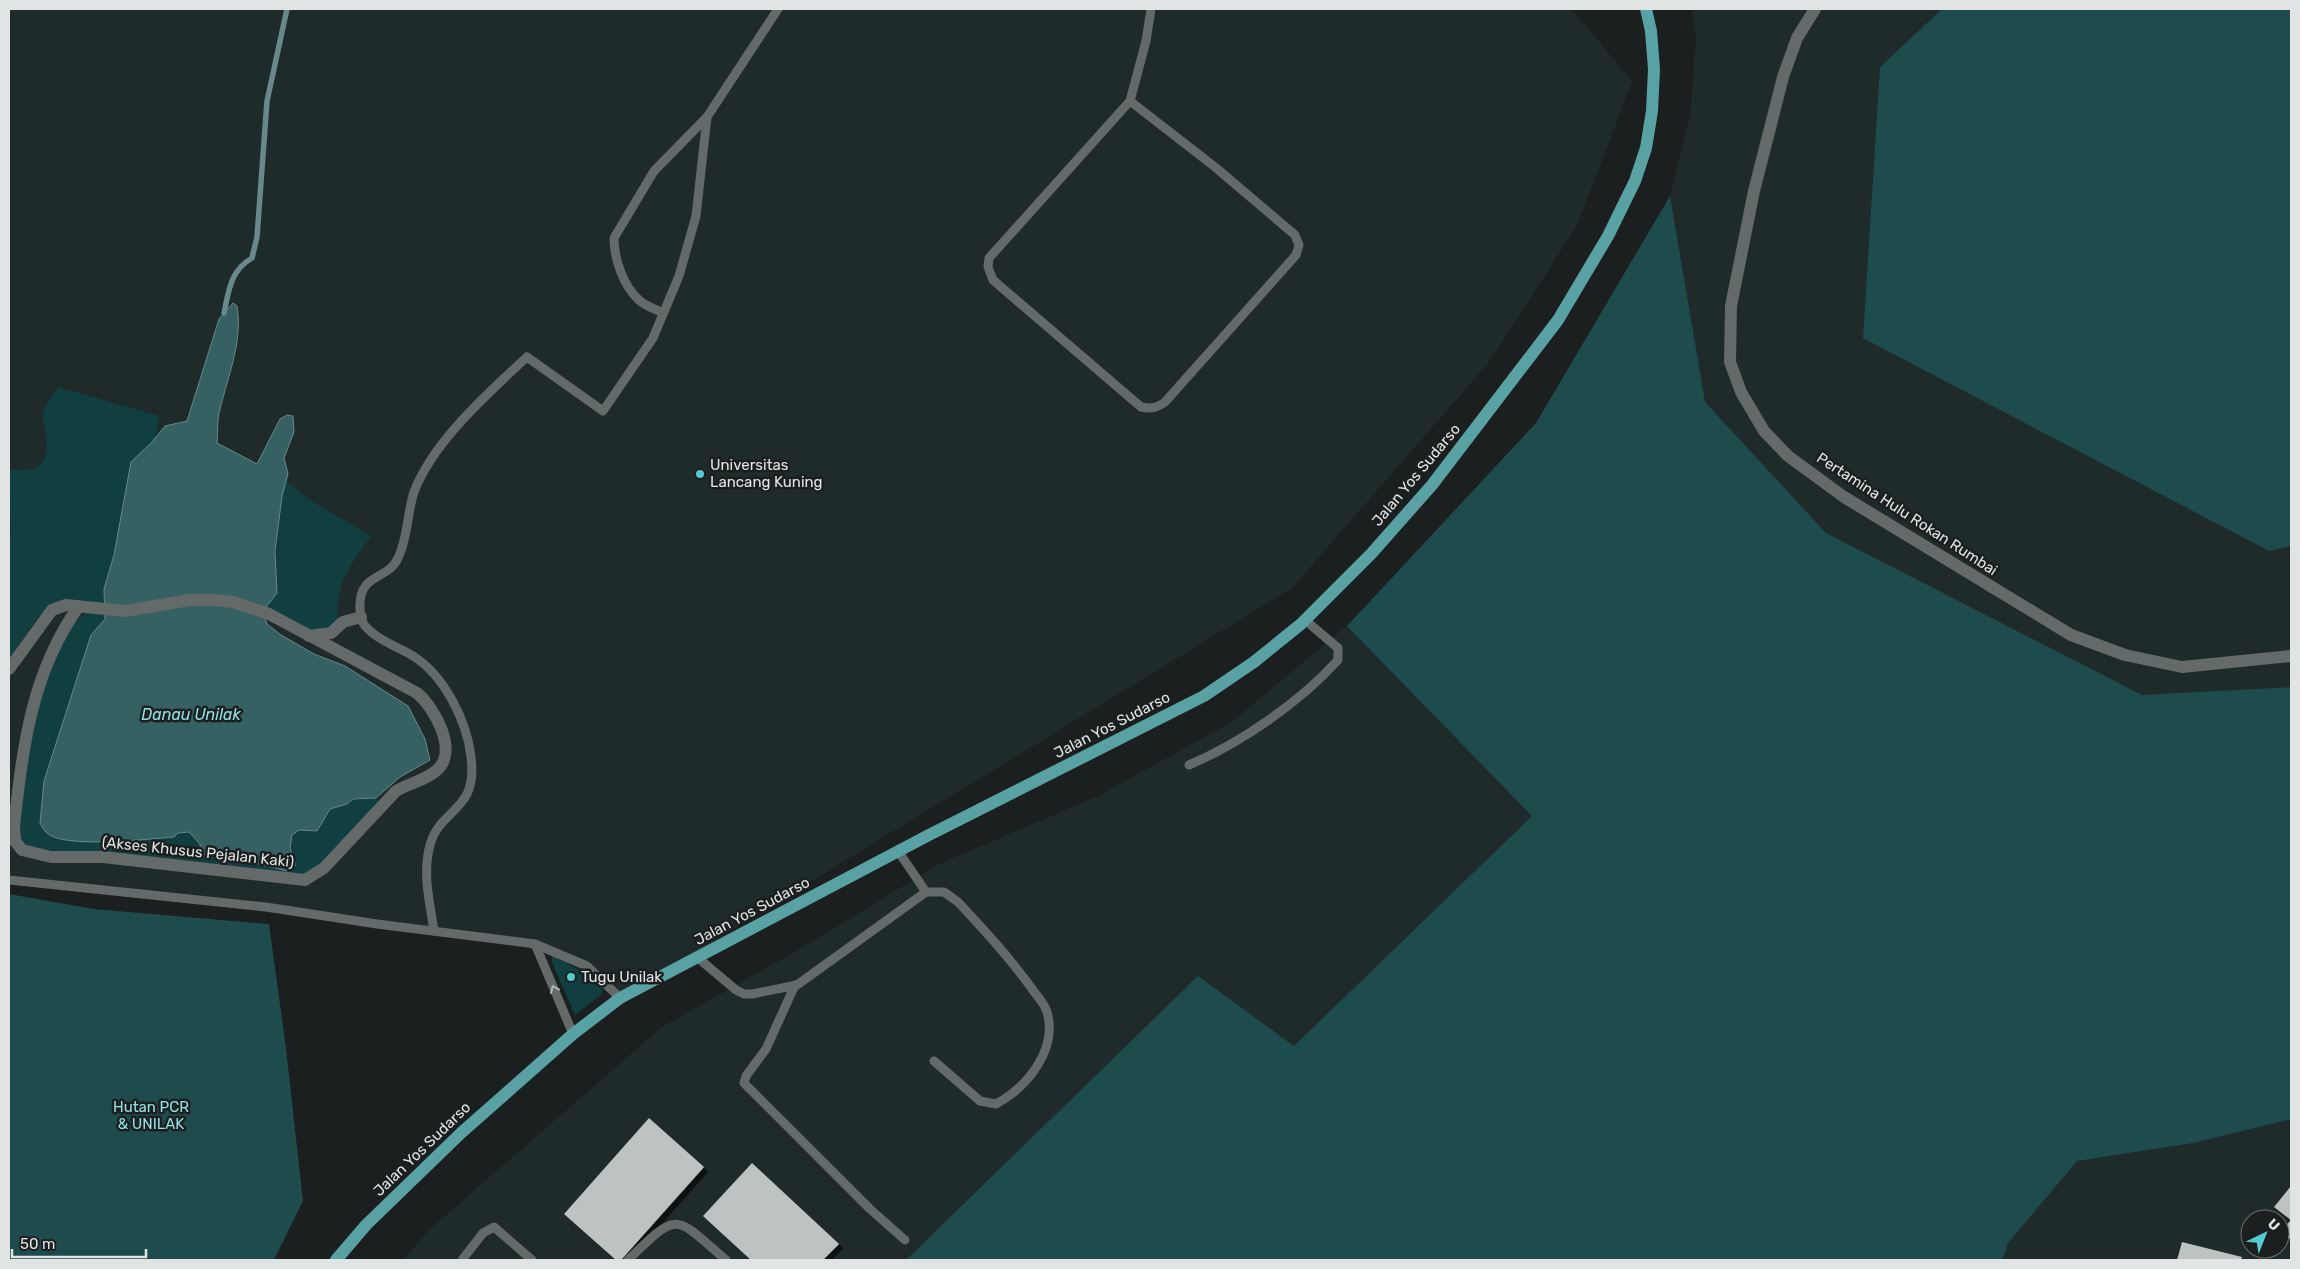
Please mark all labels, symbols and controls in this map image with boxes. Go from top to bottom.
street label: Jalan Yos Sudarso [1368,420,1464,530]
street label: Pertamina Hulu Rokan Rumbai [1813,449,2001,579]
place label: Universitas Lancang Kuning [710,456,823,491]
marker: Universitas Lancang Kuning [694,468,706,480]
street label: Jalan Yos Sudarso [1051,688,1173,762]
water label: Danau Unilak [141,705,241,724]
street label: (Akses Khusus Pejalan Kaki) [101,833,295,871]
street label: Jalan Yos Sudarso [691,873,813,949]
place label: Tugu Unilak [581,968,662,986]
marker: Tugu Unilak [565,971,577,983]
one-way arrow [550,985,561,994]
park label: Hutan PCR & UNILAK [113,1098,189,1133]
street label: Jalan Yos Sudarso [370,1098,474,1200]
north arrow [2240,1209,2290,1259]
text: U [2264,1215,2283,1235]
scale bar [12,1226,146,1258]
text: 50 m [20,1235,55,1253]

